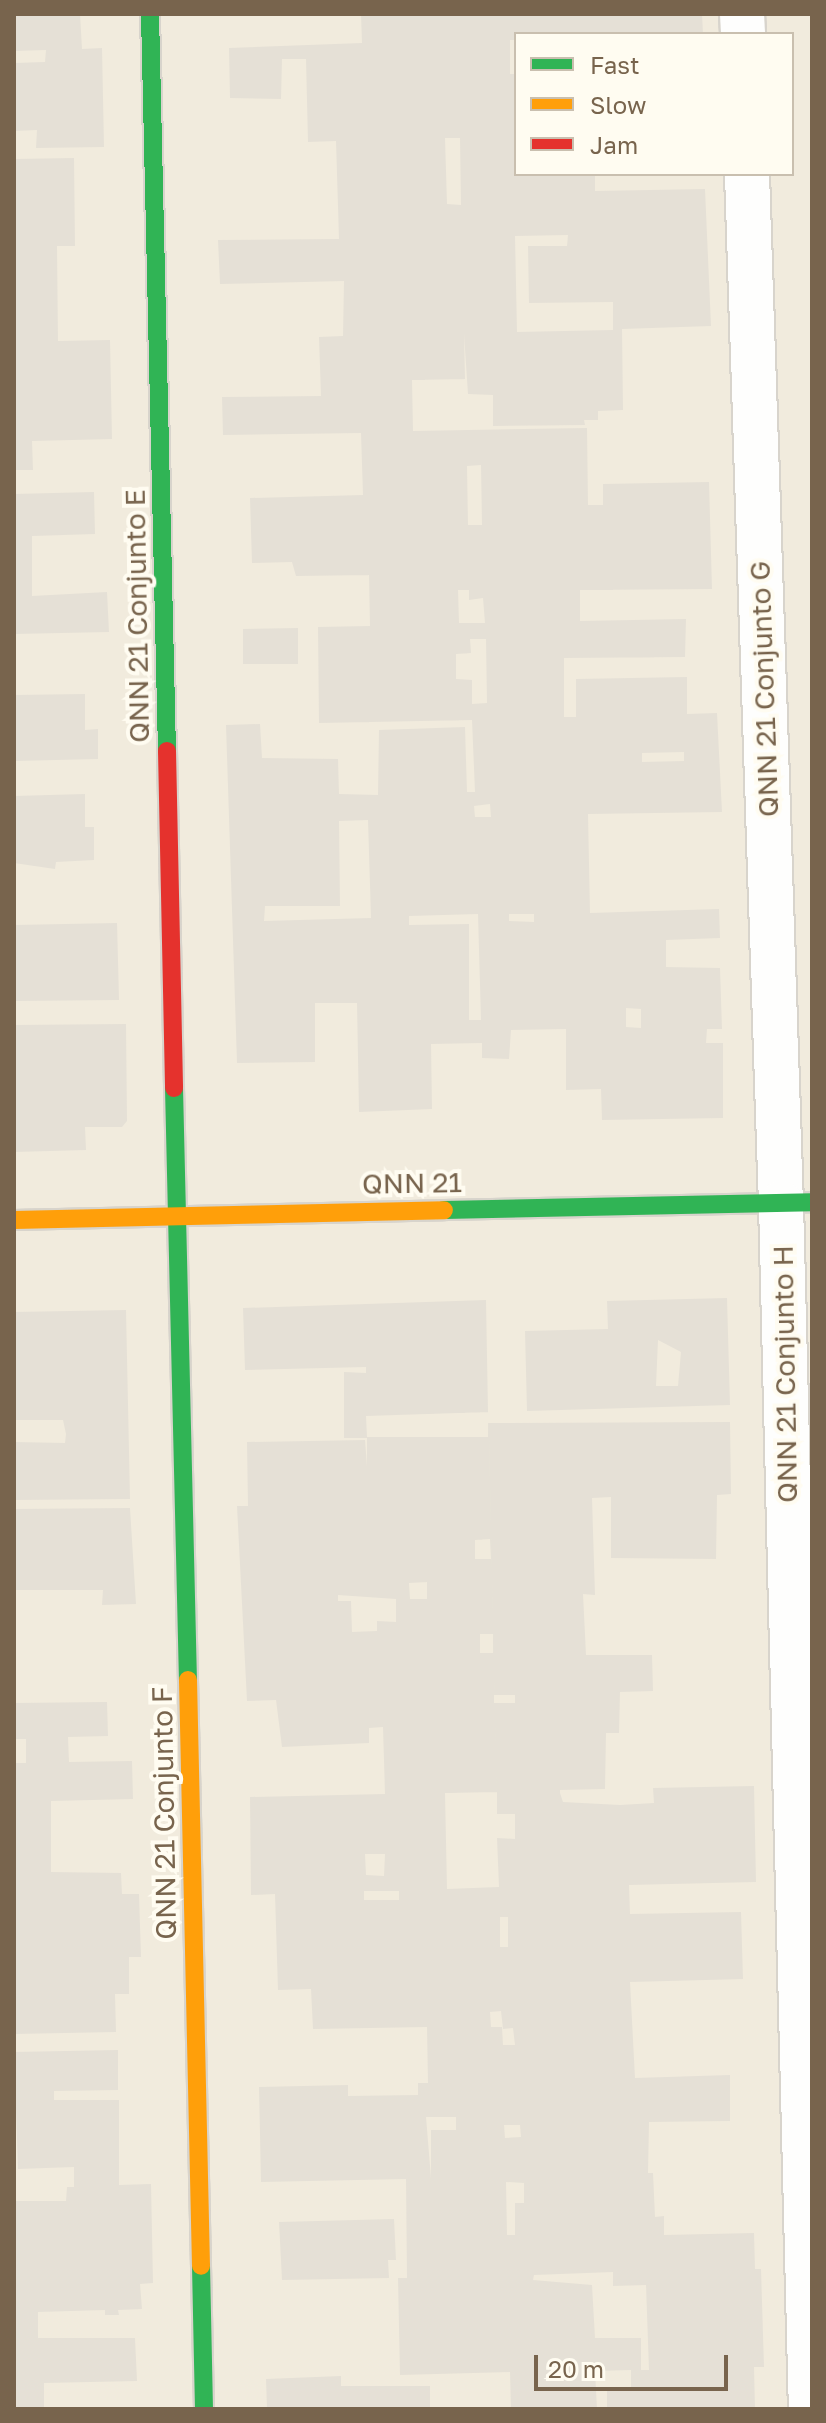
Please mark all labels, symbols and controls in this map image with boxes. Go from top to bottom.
legend [514,32,794,176]
text: Fast [590,50,640,79]
text: Slow [590,90,646,119]
text: Jam [590,130,638,159]
street label: QNN 21 Conjunto E [118,489,156,743]
street label: QNN 21 Conjunto G [743,560,785,818]
street label: QNN 21 [362,1165,462,1201]
street label: QNN 21 Conjunto H [766,1245,804,1503]
street label: QNN 21 Conjunto F [145,1686,183,1940]
scale bar [538,2339,732,2389]
text: 20 m [548,2354,604,2383]

